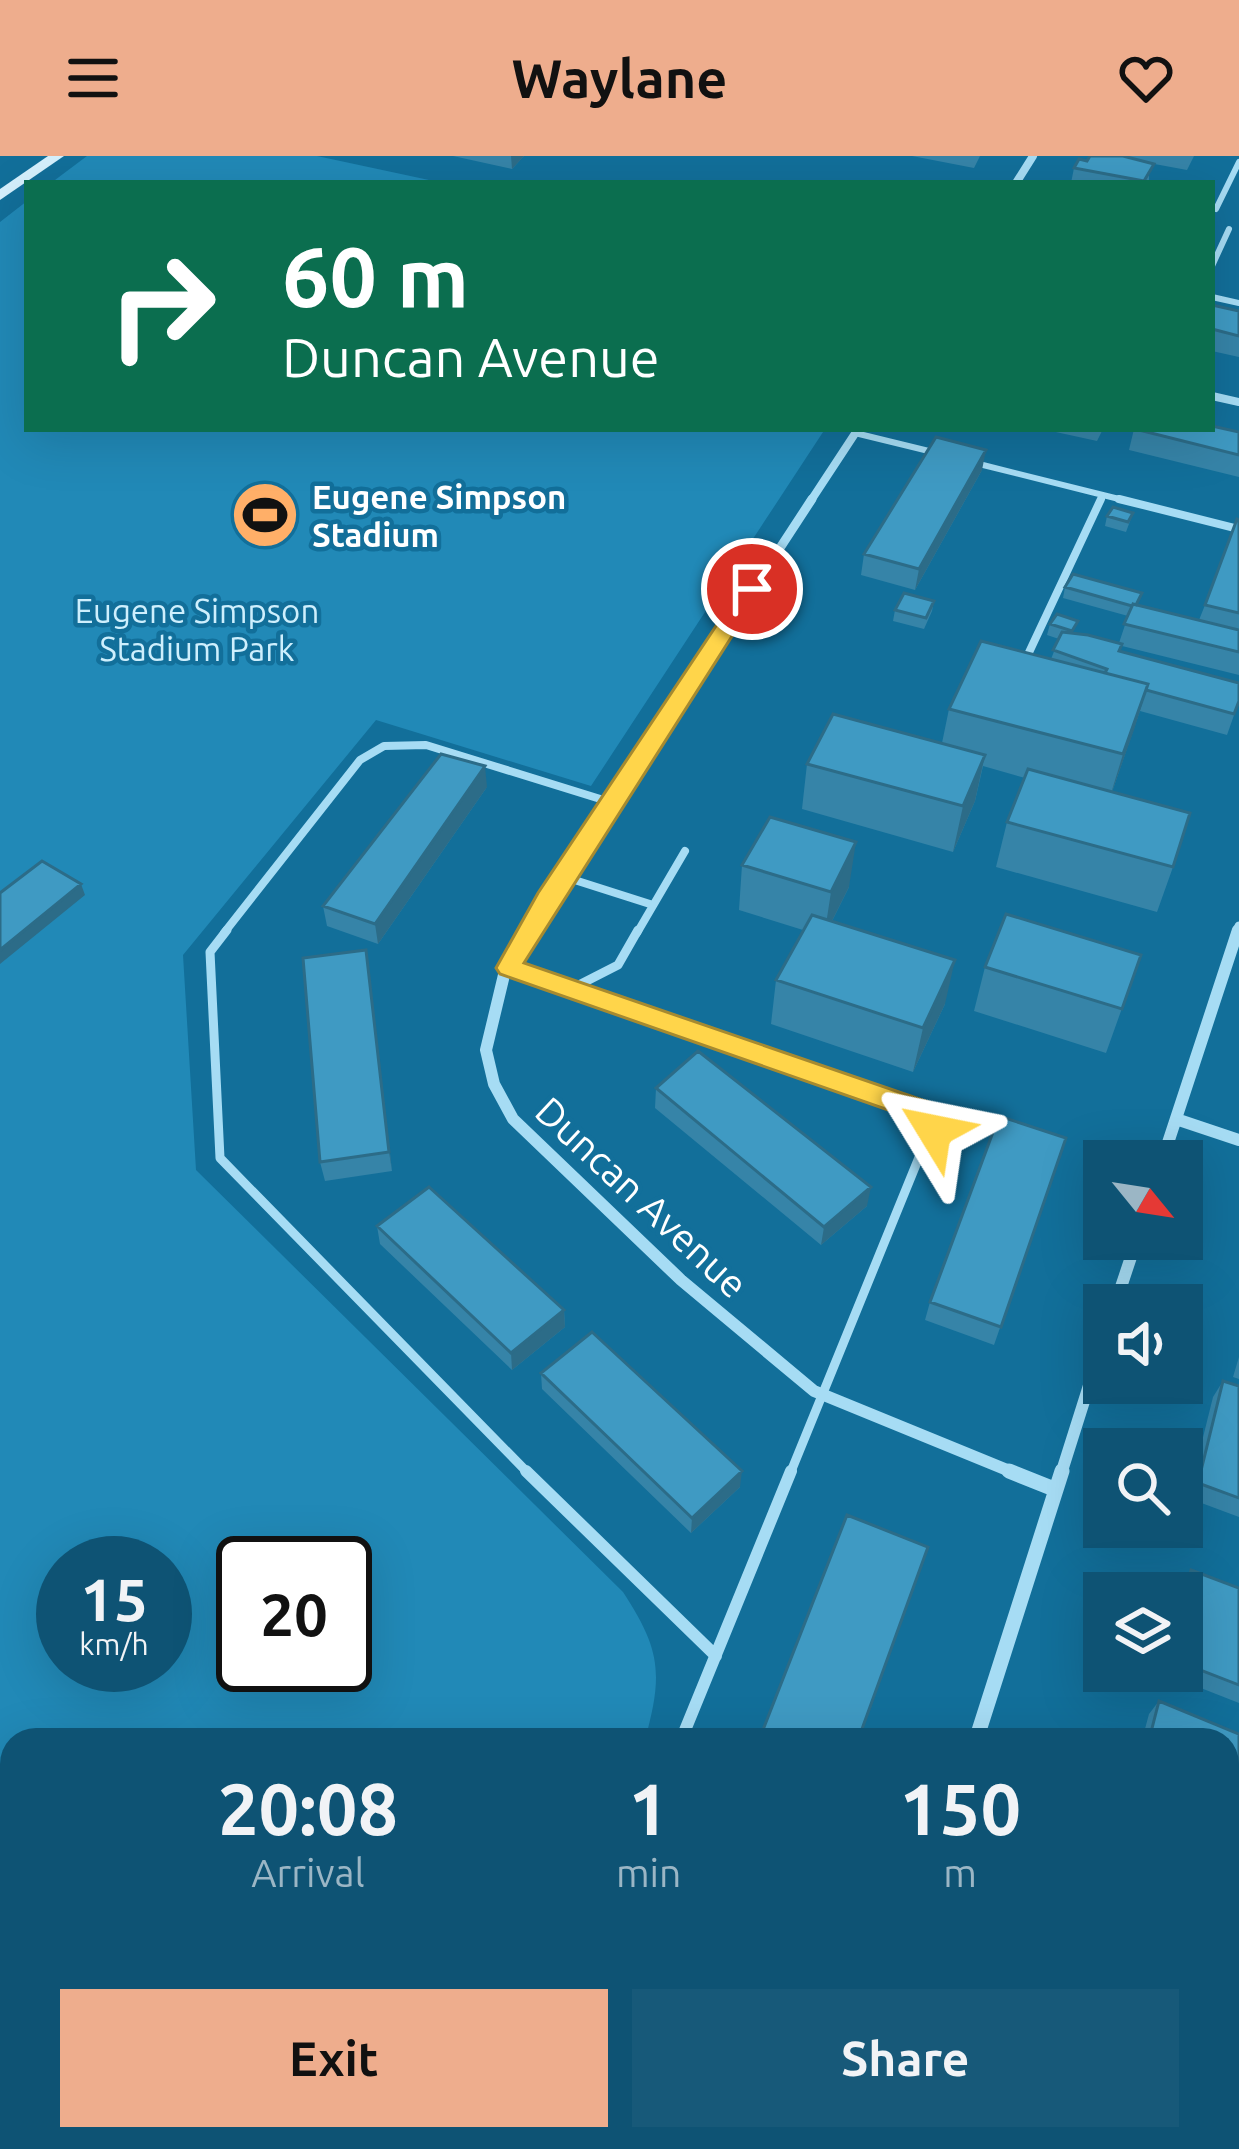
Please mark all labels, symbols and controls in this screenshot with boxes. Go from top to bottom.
icon: menu [60,45,126,111]
icon: heart [1113,45,1179,111]
text: Waylane [512,48,727,108]
icon: right [84,228,240,384]
text: 60 m [282,229,469,323]
text: Duncan Avenue [282,327,660,387]
place label: Eugene Simpson Stadium [312,478,566,553]
sports icon: Eugene Simpson Stadium [230,480,300,550]
pin [701,538,803,640]
icon: arrive [719,556,785,622]
park label: Eugene Simpson Stadium Park [75,592,319,667]
position arrow [871,1068,997,1194]
street label: Duncan Avenue [528,1088,756,1306]
north arrow [1083,1140,1203,1260]
map controls [1083,1140,1203,1692]
button: sound [1083,1284,1203,1404]
button: search [1083,1428,1203,1548]
speed limit sign: 20 [216,1536,372,1692]
text: 15 [80,1565,148,1632]
button: layers [1083,1572,1203,1692]
text: km/h [79,1627,149,1661]
text: 20:08 [218,1768,398,1849]
text: 1 [628,1768,669,1849]
text: 150 [899,1768,1021,1849]
text: Arrival [251,1851,365,1894]
text: min [616,1851,681,1894]
text: m [943,1851,977,1894]
button: Exit [60,1989,608,2127]
button: Share [632,1989,1179,2127]

